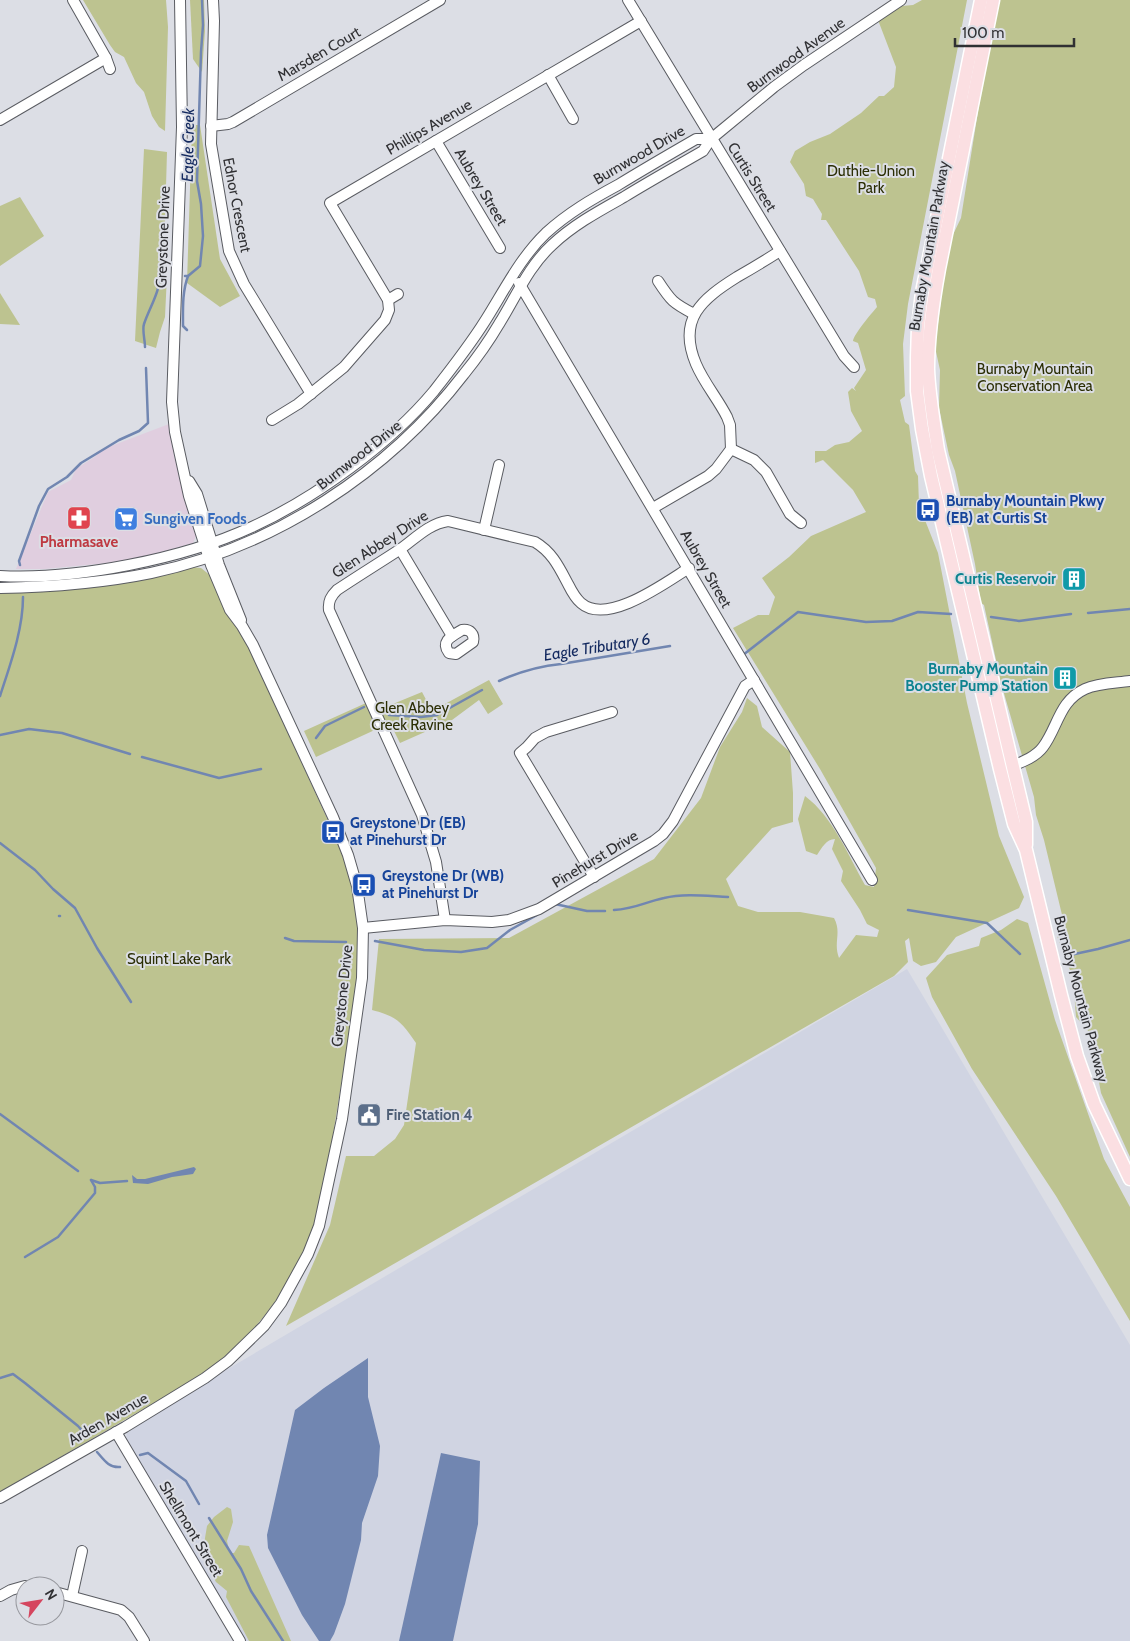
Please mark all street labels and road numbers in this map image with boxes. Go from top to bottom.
street label: Burnwood Avenue [744,13,849,96]
street label: Marsden Court [274,23,364,85]
street label: Phillips Avenue [383,95,475,159]
street label: Burnwood Drive [590,121,688,188]
street label: Curtis Street [724,139,780,215]
street label: Aubrey Street [451,145,511,229]
street label: Ednor Crescent [219,156,255,254]
street label: Burnaby Mountain Parkway [905,159,953,332]
street label: Greystone Drive [152,185,174,288]
street label: Burnwood Drive [313,416,405,494]
street label: Glen Abbey Drive [329,506,432,582]
street label: Aubrey Street [676,527,736,611]
street label: Pinehurst Drive [549,826,641,892]
street label: Burnaby Mountain Parkway [1050,914,1112,1085]
street label: Greystone Drive [328,944,356,1048]
street label: Arden Avenue [65,1389,151,1449]
street label: Shellmont Street [155,1478,227,1580]

